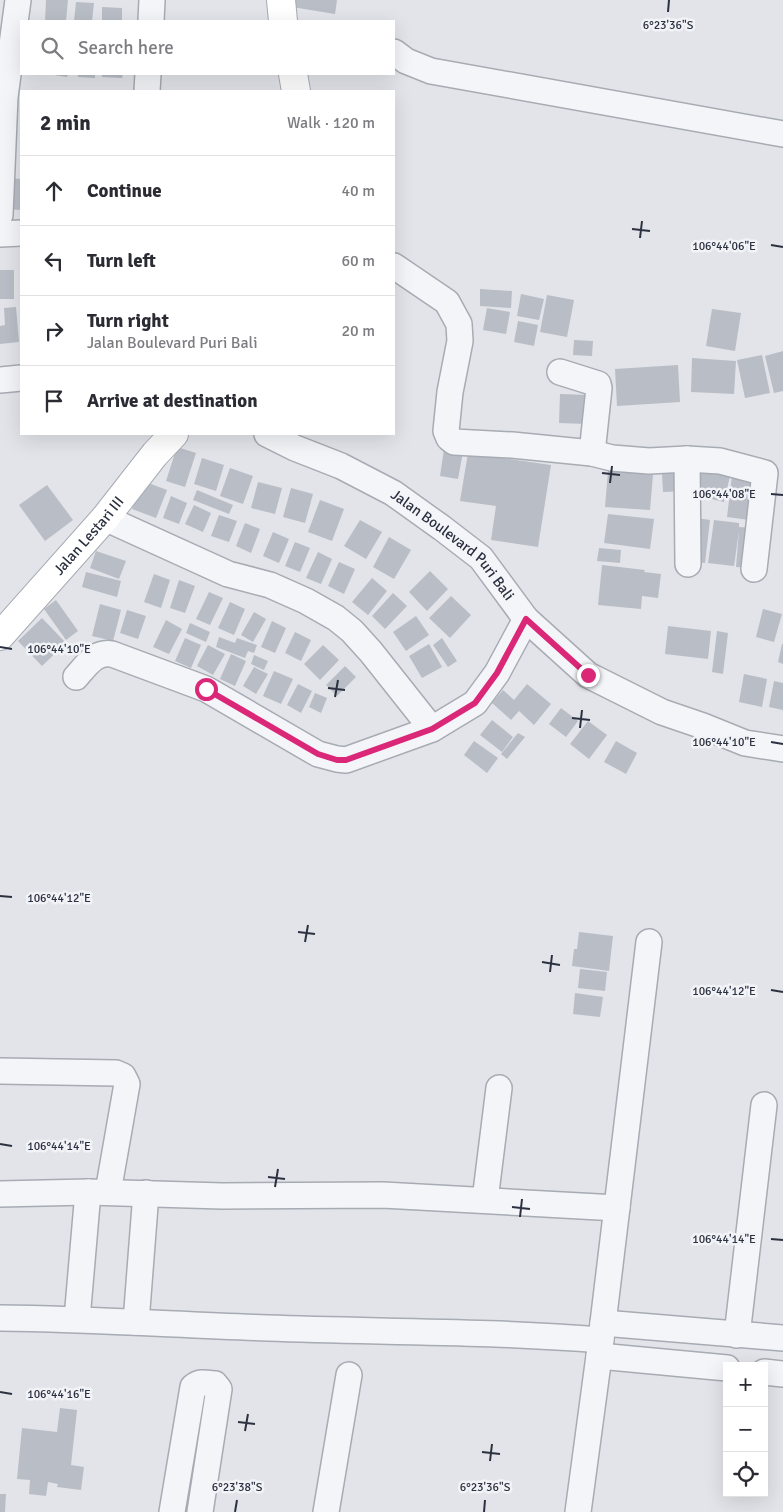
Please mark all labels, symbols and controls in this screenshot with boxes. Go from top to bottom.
text: 6°23'36"S [643,18,694,33]
search box [20,20,395,75]
icon: search [38,34,66,62]
text: Search here [78,36,174,60]
text: 2 min [40,110,91,136]
text: Walk · 120 m [287,113,375,133]
icon: ahead [40,177,68,205]
text: Continue [87,179,162,203]
text: 40 m [341,181,375,201]
text: 106°44'06"E [692,239,756,254]
icon: left [40,247,68,275]
text: Turn left [87,249,156,273]
text: 60 m [341,251,375,271]
text: Turn right [87,309,169,333]
icon: right [40,317,68,345]
text: 20 m [341,321,375,341]
text: Jalan Boulevard Puri Bali [87,333,258,353]
icon: arrive [40,387,68,415]
text: Arrive at destination [87,389,258,413]
street label: Jalan Boulevard Puri Bali [387,485,518,604]
text: 106°44'08"E [692,487,756,502]
street label: Jalan Lestari III [50,493,128,579]
text: 106°44'10"E [27,642,91,657]
route end [577,664,600,687]
route start [195,678,218,701]
text: 106°44'10"E [692,735,756,750]
text: 106°44'12"E [27,891,91,906]
text: 106°44'12"E [692,984,756,999]
text: 106°44'14"E [27,1139,91,1154]
text: 106°44'14"E [692,1232,756,1247]
map controls [723,1362,768,1497]
button: + [723,1362,768,1407]
text: 106°44'16"E [27,1387,91,1402]
button: − [723,1407,768,1452]
button: locate [723,1452,768,1497]
text: 6°23'38"S [212,1480,263,1495]
text: 6°23'36"S [460,1480,511,1495]

